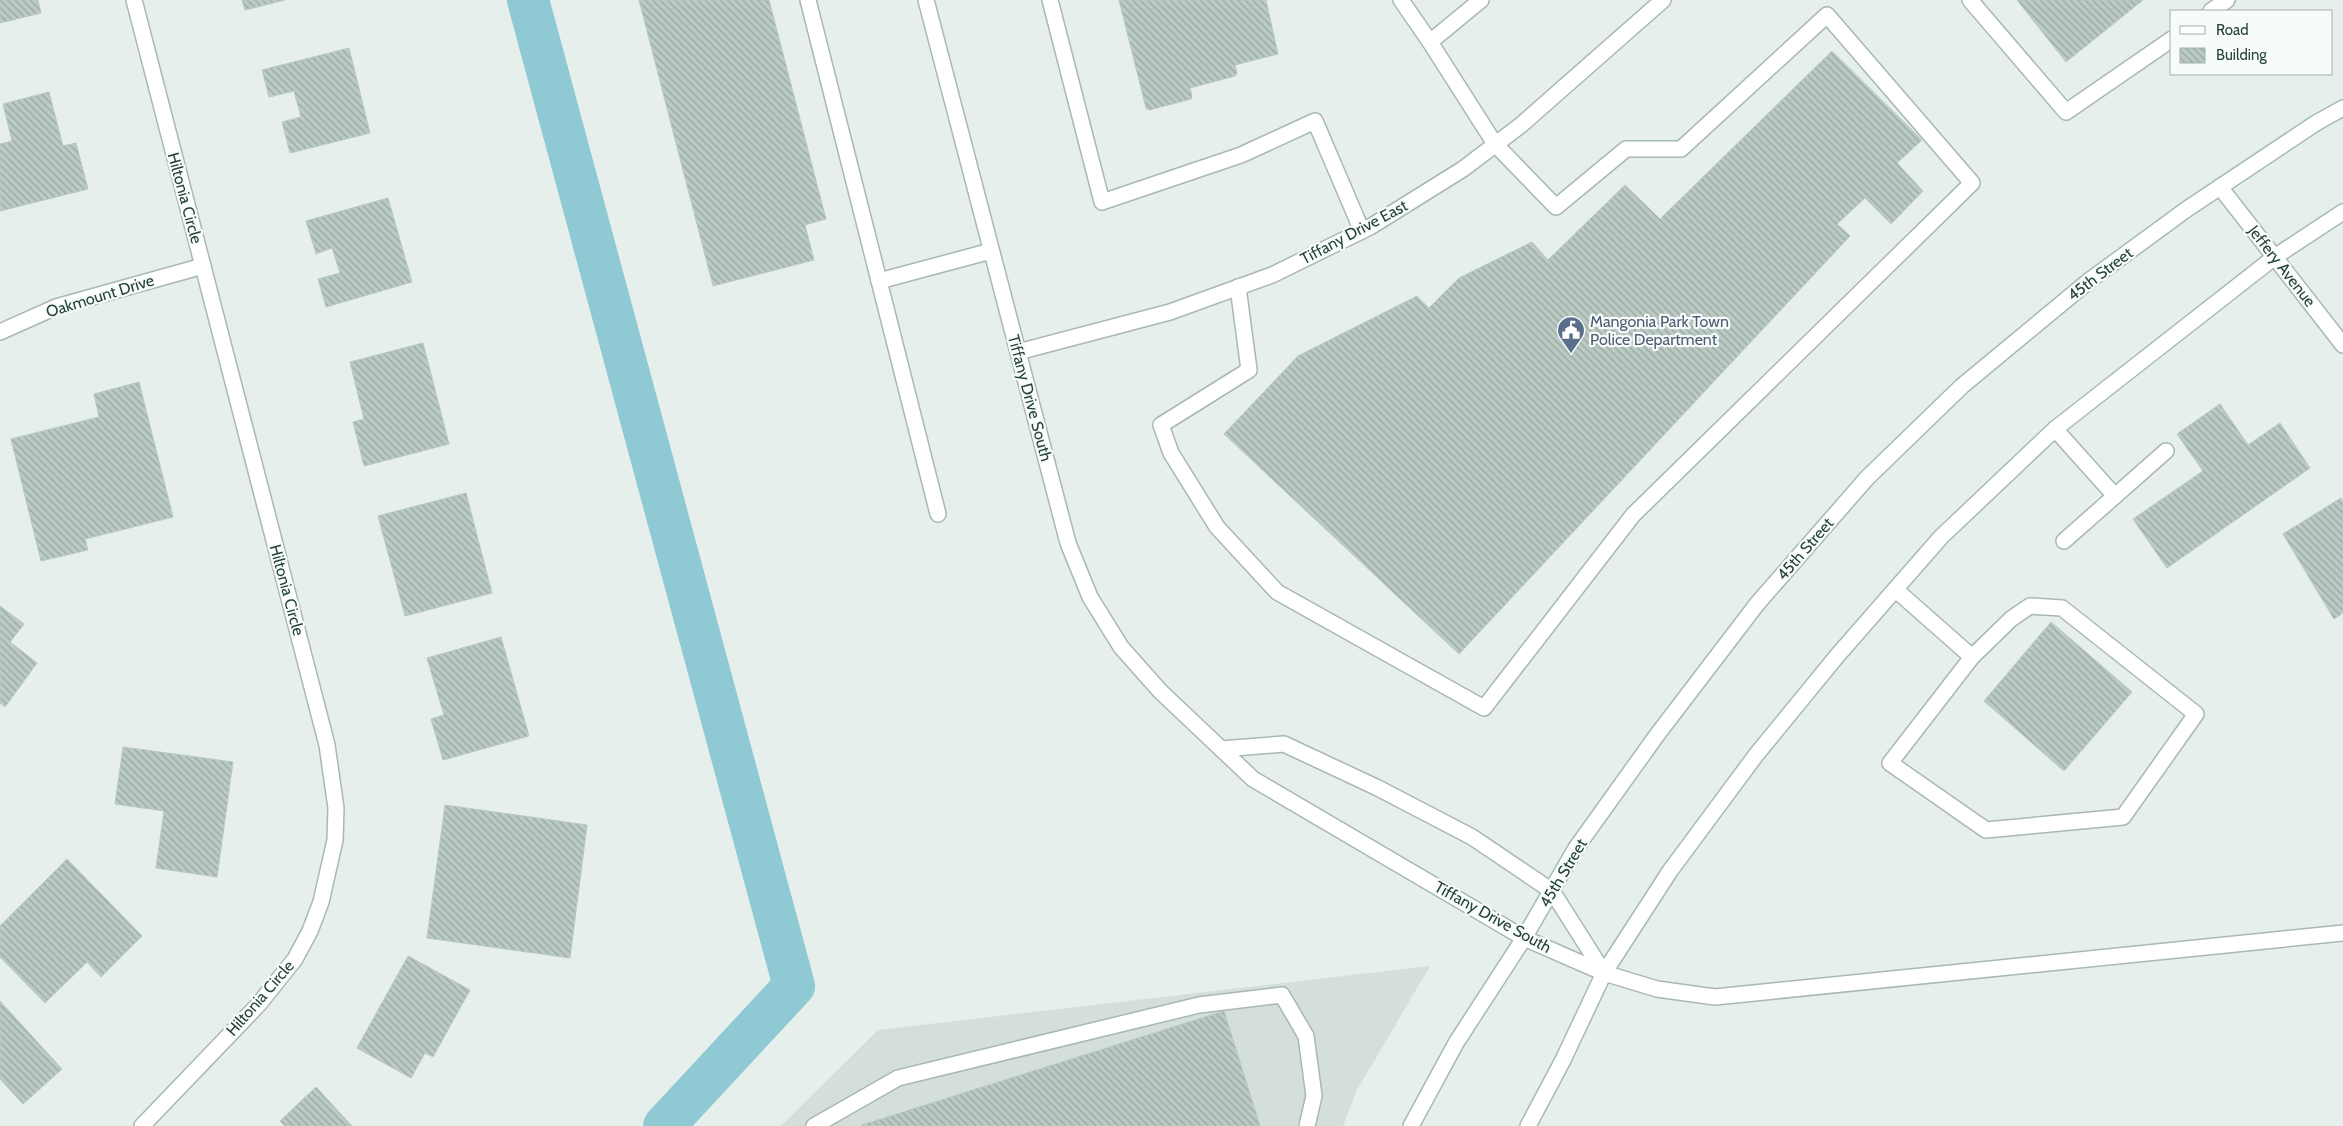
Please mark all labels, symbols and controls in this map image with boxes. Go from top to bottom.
legend [2170,10,2333,75]
text: Road [2216,21,2249,39]
text: Building [2216,46,2267,64]
street label: Hiltonia Circle [164,150,206,246]
street label: Tiffany Drive East [1297,196,1411,268]
street label: Jeffery Avenue [2244,221,2320,311]
street label: 45th Street [2064,243,2137,305]
street label: Oakmount Drive [44,271,156,321]
place label: Mangonia Park Town Police Department [1590,312,1729,349]
public building icon: Mangonia Park Town Police Department [1556,315,1586,354]
street label: Tiffany Drive South [1004,333,1056,463]
street label: 45th Street [1773,513,1838,584]
street label: Hiltonia Circle [266,542,308,638]
street label: 45th Street [1535,835,1591,911]
street label: Tiffany Drive South [1431,877,1555,957]
street label: Hiltonia Circle [222,956,298,1040]

